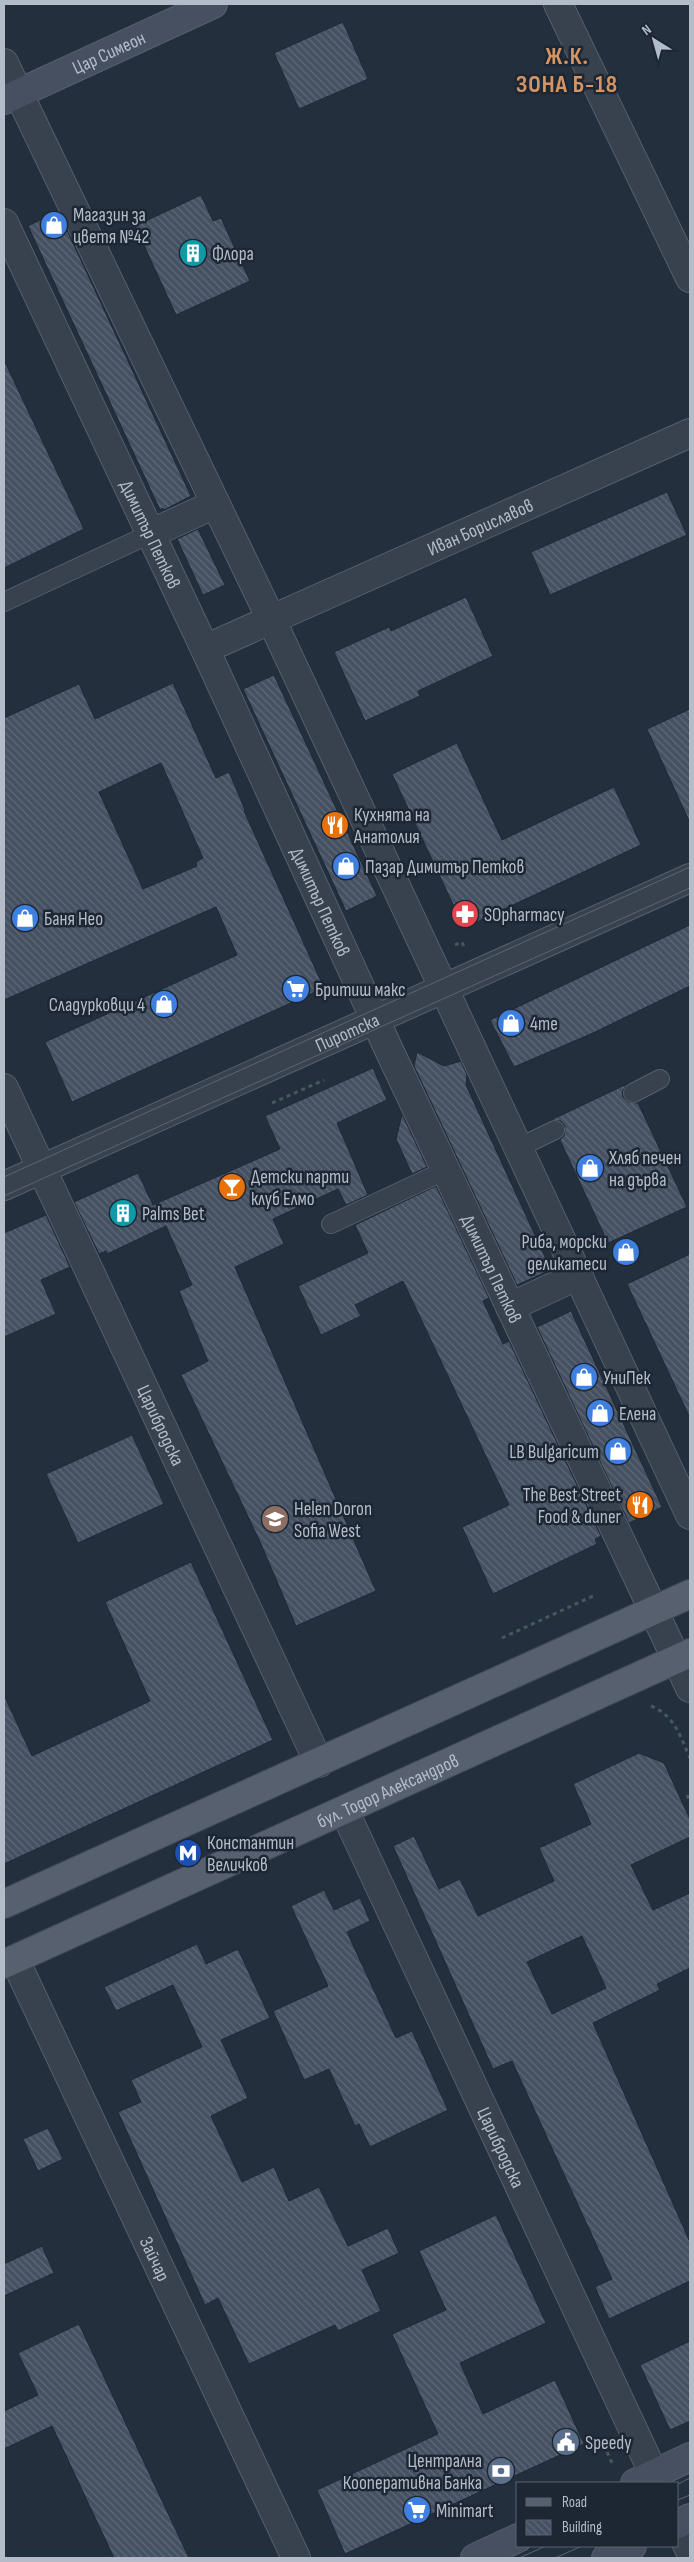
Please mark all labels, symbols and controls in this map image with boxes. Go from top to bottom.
north arrow [629,15,679,65]
text: N [638,21,655,39]
street label: Цар Симеон [69,27,149,80]
district label: Ж.К. ЗОНА Б-18 [516,42,618,99]
place label: Магазин за цветя №42 [73,204,149,249]
shop icon: Магазин за цветя №42 [39,210,69,240]
building icon: Флора [178,238,208,268]
place label: Флора [212,243,254,266]
street label: Димитър Петков [114,477,185,593]
street label: Иван Бориславов [424,494,537,562]
place label: Кухнята на Анатолия [353,804,430,849]
restaurant icon: Кухнята на Анатолия [320,810,350,840]
street label: Димитър Петков [285,844,355,960]
shop icon: Пазар Димитър Петков [331,851,361,881]
place label: Пазар Димитър Петков [365,856,524,879]
pharmacy icon: SOpharmacy [450,899,480,929]
shop icon: Баня Нео [10,903,40,933]
place label: SOpharmacy [484,904,565,927]
place label: Баня Нео [44,908,103,931]
supermarket icon: Бритиш макс [281,974,311,1004]
place label: Бритиш макс [315,979,406,1002]
shop icon: Сладурковци 4 [149,989,179,1019]
place label: Сладурковци 4 [49,994,145,1017]
shop icon: 4me [496,1008,526,1038]
street label: Пиротска [312,1009,383,1058]
place label: 4me [530,1013,558,1036]
place label: Хляб печен на дърва [608,1147,681,1192]
shop icon: Хляб печен на дърва [575,1153,605,1183]
place label: Детски парти клуб Елмо [251,1166,349,1211]
bar icon: Детски парти клуб Елмо [217,1172,247,1202]
building icon: Palms Bet [108,1198,138,1228]
place label: Palms Bet [142,1203,205,1226]
street label: Димитър Петков [455,1211,526,1327]
place label: Риба, морски деликатеси [521,1231,607,1276]
shop icon: Риба, морски деликатеси [611,1237,641,1267]
shop icon: УниПек [569,1362,599,1392]
place label: УниПек [603,1367,651,1390]
street label: Царибродска [131,1382,189,1470]
shop icon: Елена [585,1398,615,1428]
place label: Елена [619,1403,656,1426]
shop icon: LB Bulgaricum [603,1436,633,1466]
place label: LB Bulgaricum [509,1441,599,1464]
place label: The Best Street Food & duner [523,1484,622,1529]
restaurant icon: The Best Street Food & duner [625,1490,655,1520]
place label: Helen Doron Sofia West [294,1498,372,1543]
school or university icon: Helen Doron Sofia West [260,1504,290,1534]
street label: бул. Тодор Александров [314,1749,463,1834]
place label: Константин Величков [207,1832,294,1877]
metro station icon: Константин Величков [173,1838,203,1868]
street label: Царибродска [471,2104,529,2192]
street label: Зайчар [134,2233,174,2285]
public building icon: Speedy [551,2427,581,2457]
place label: Speedy [585,2432,632,2455]
place label: Централна Кооперативна Банка [343,2450,482,2495]
bank icon: Централна Кооперативна Банка [486,2456,516,2486]
legend [516,2482,679,2547]
text: Road [562,2493,587,2512]
supermarket icon: Minimart [402,2495,432,2525]
place label: Minimart [436,2500,494,2523]
text: Building [562,2518,602,2537]

